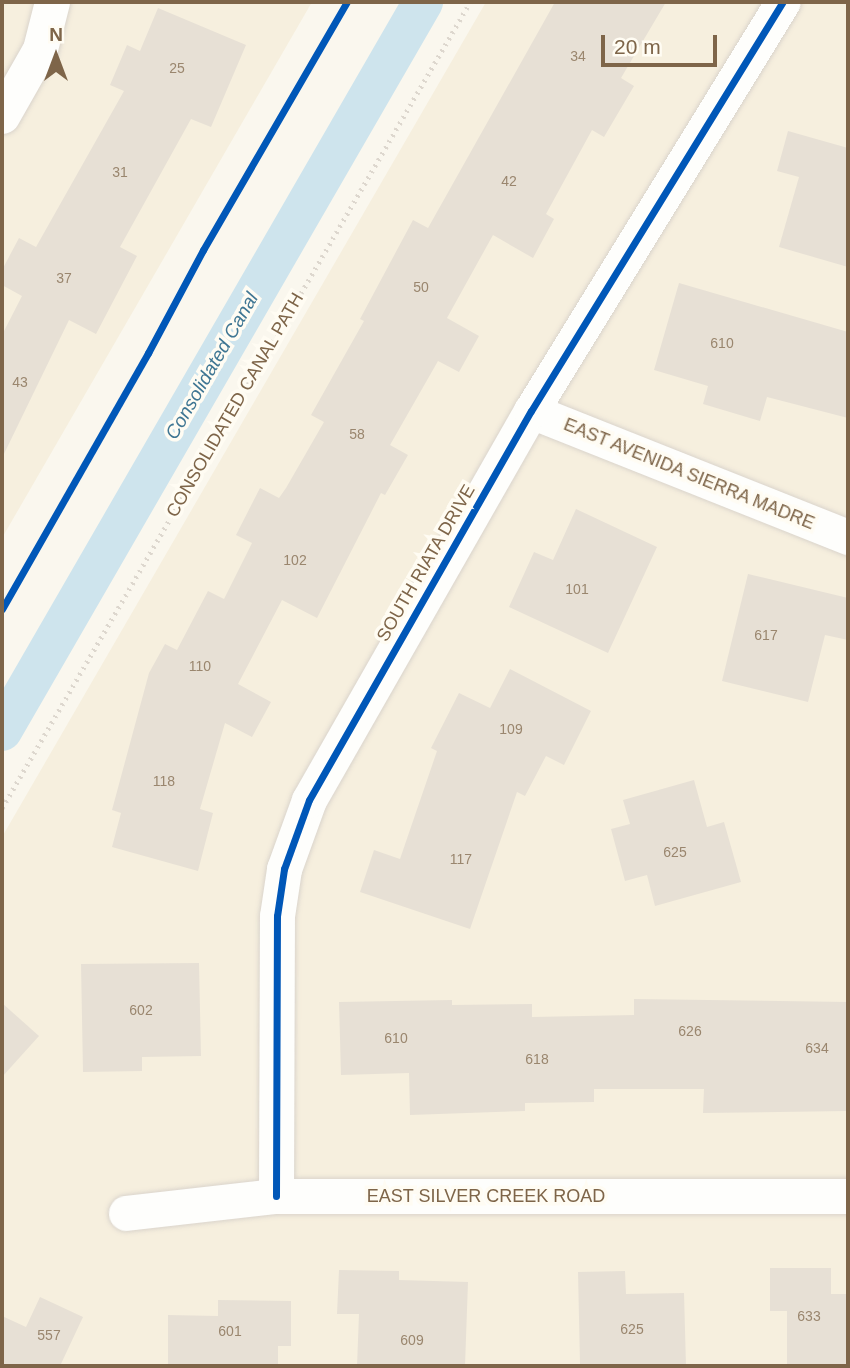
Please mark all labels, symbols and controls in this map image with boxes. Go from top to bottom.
north arrow [21,21,91,91]
scale bar [605,21,720,65]
text: N [49,24,63,45]
text: 20 m [614,35,661,58]
house number: 34 [570,48,586,64]
house number: 25 [169,60,185,76]
house number: 31 [112,164,128,180]
house number: 42 [501,173,517,189]
house number: 37 [56,270,72,286]
house number: 50 [413,279,429,295]
water label: Consolidated Canal [161,288,263,444]
street label: CONSOLIDATED CANAL PATH [162,289,308,521]
house number: 610 [710,335,734,351]
house number: 43 [12,374,28,390]
street label: EAST AVENIDA SIERRA MADRE [559,413,819,535]
house number: 58 [349,426,365,442]
street label: SOUTH RIATA DRIVE [372,480,480,646]
house number: 102 [283,552,307,568]
house number: 101 [565,581,589,597]
house number: 617 [754,627,778,643]
house number: 110 [189,658,211,674]
house number: 109 [499,721,523,737]
house number: 118 [153,773,175,789]
house number: 625 [663,844,687,860]
house number: 117 [450,851,472,867]
house number: 602 [129,1002,153,1018]
house number: 626 [678,1023,702,1039]
house number: 610 [384,1030,408,1046]
house number: 634 [805,1040,829,1056]
house number: 618 [525,1051,549,1067]
street label: EAST SILVER CREEK ROAD [367,1185,605,1207]
house number: 633 [797,1308,821,1324]
house number: 625 [620,1321,644,1337]
house number: 601 [218,1323,242,1339]
house number: 557 [37,1327,61,1343]
house number: 609 [400,1332,424,1348]

